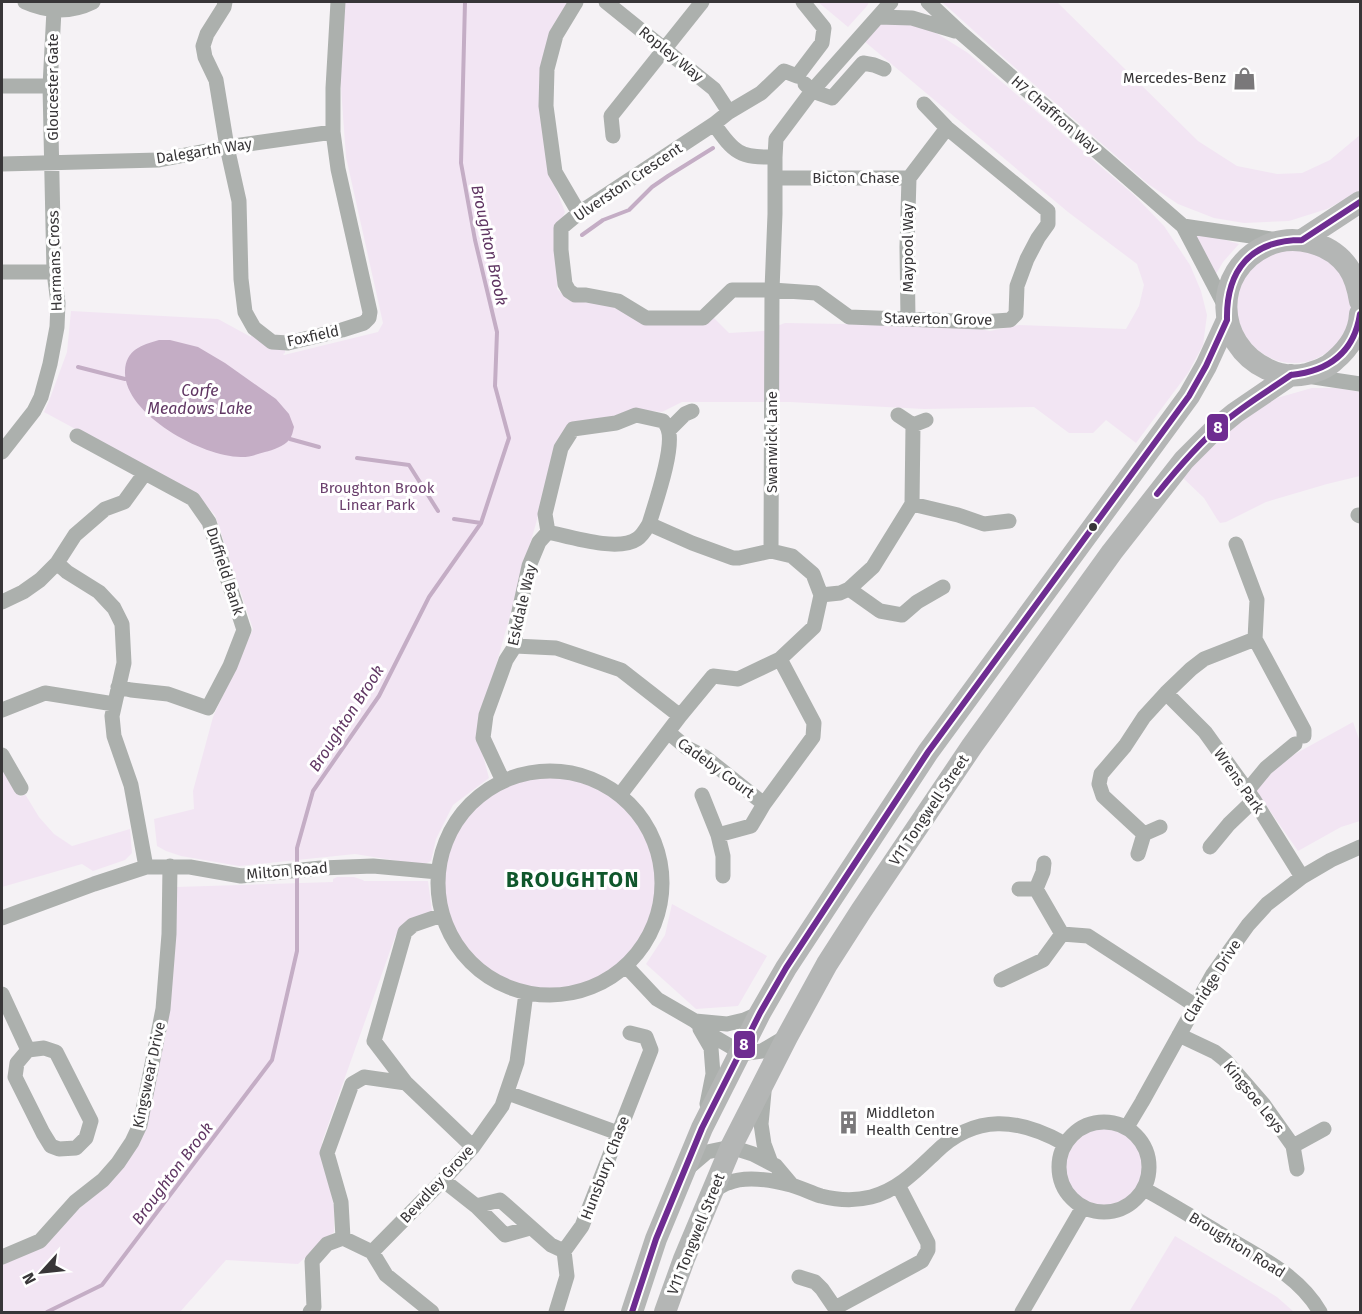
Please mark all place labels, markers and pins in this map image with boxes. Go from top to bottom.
shop icon: Mercedes-Benz [1231,65,1257,91]
place label: Mercedes-Benz [1123,69,1226,87]
unlabelled marker [1087,521,1099,533]
place label: Middleton Health Centre [866,1104,959,1139]
building icon: Middleton Health Centre [835,1109,861,1135]

